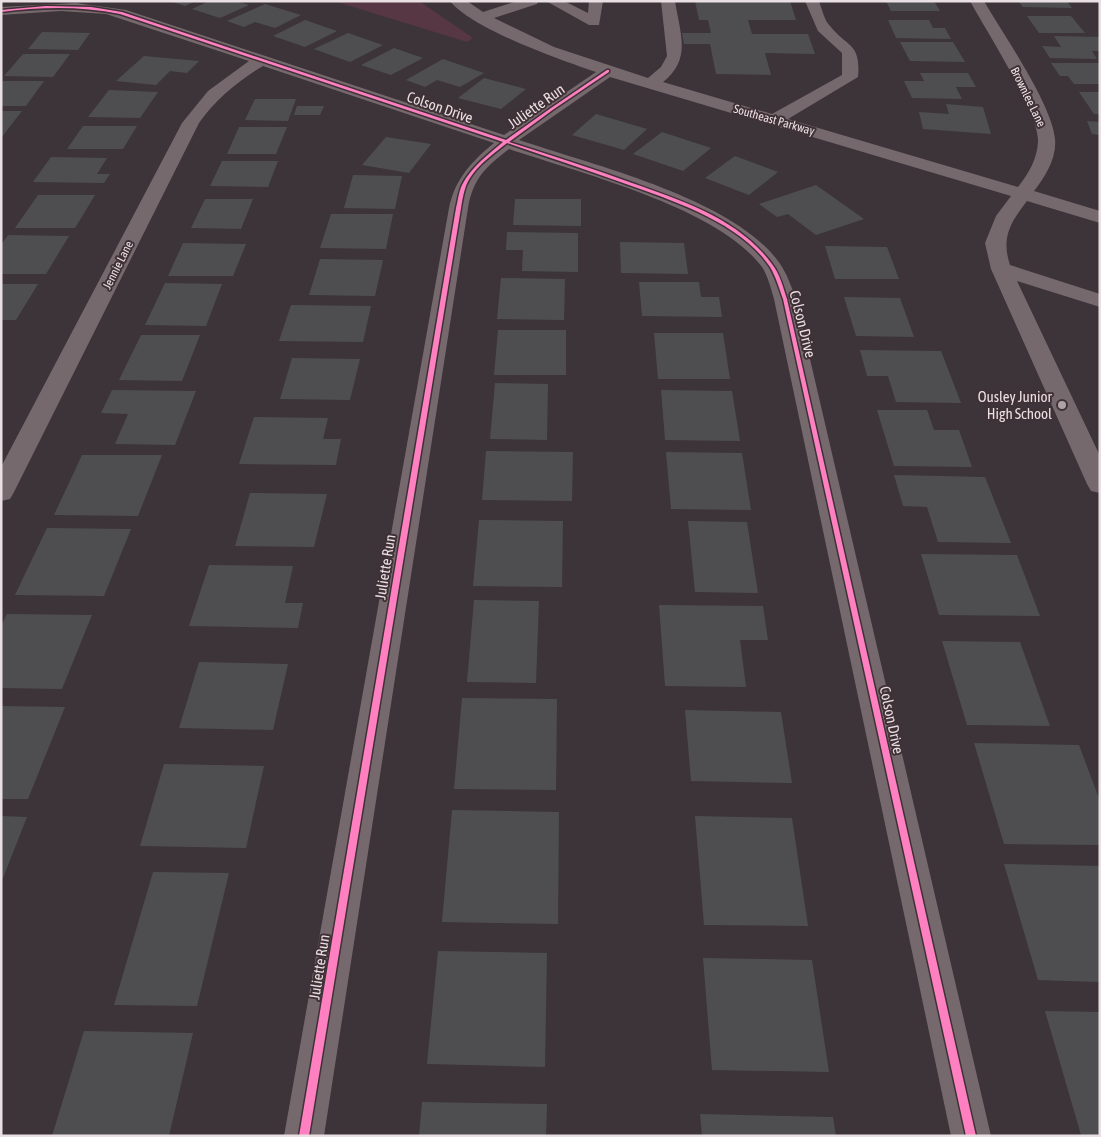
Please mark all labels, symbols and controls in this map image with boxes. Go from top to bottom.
street label: Brownlee Lane [1008,65,1048,129]
street label: Juliette Run [504,80,568,132]
street label: Colson Drive [405,88,475,126]
street label: Southeast Parkway [732,102,816,138]
street label: Jennie Lane [100,239,136,291]
street label: Colson Drive [786,289,820,359]
place label: Ousley Junior High School [978,388,1053,422]
marker: Ousley Junior High School [1056,399,1068,411]
street label: Juliette Run [371,533,399,601]
street label: Colson Drive [877,685,907,755]
street label: Juliette Run [305,933,333,1001]

